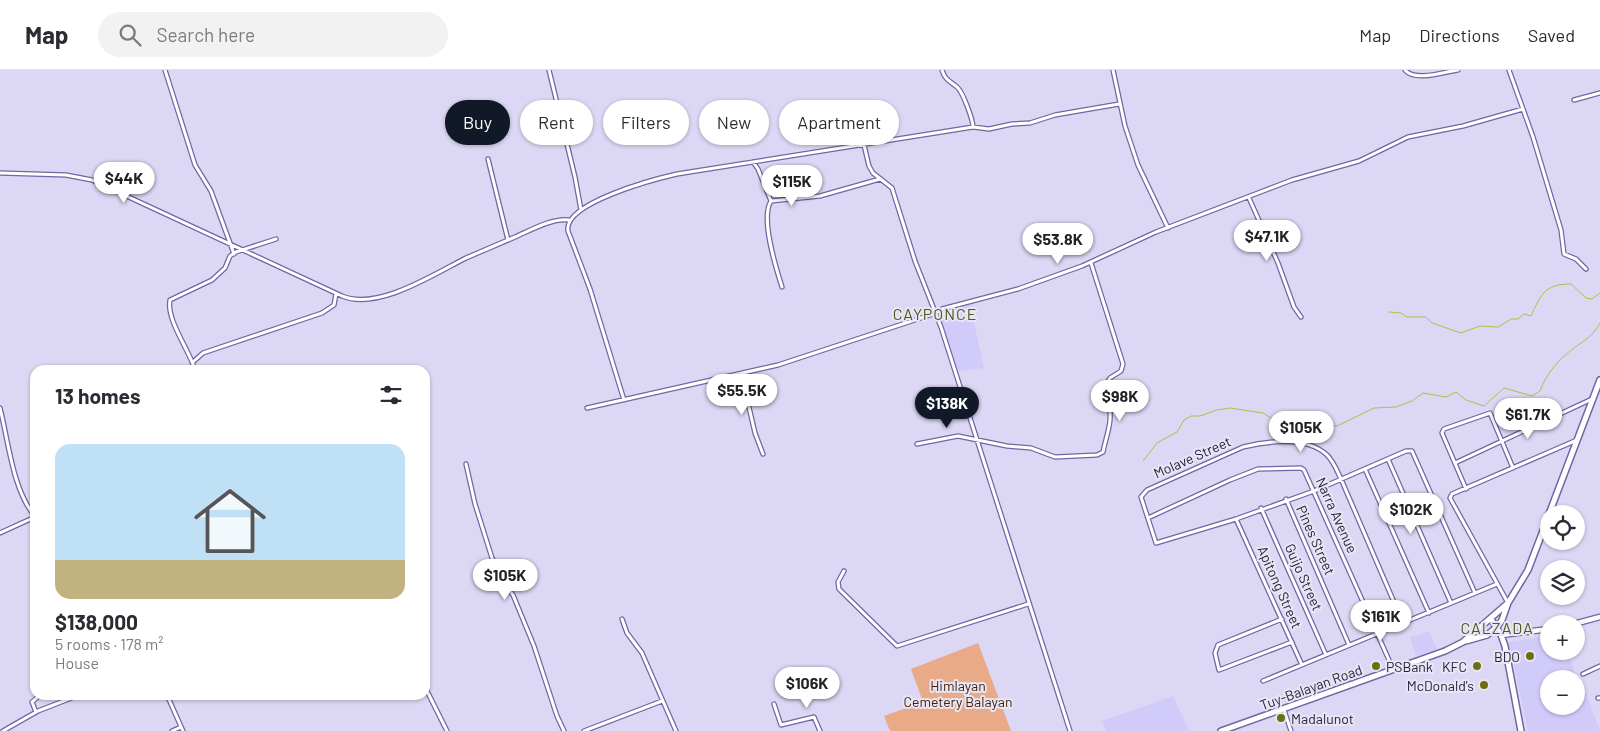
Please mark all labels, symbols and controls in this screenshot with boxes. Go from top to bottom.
search box [98,12,448,57]
text: Map [25,20,68,49]
icon: search [116,21,144,49]
text: Search here [156,23,255,46]
text: Map [1359,24,1391,46]
text: Directions [1419,24,1500,46]
text: Saved [1528,24,1575,46]
chip: Buy [445,100,510,145]
chip: Rent [520,100,593,145]
chip: Filters [603,100,689,145]
chip: New [699,100,769,145]
chip: Apartment [779,100,899,145]
pin: $44K [94,162,154,204]
pin: $115K [757,164,827,207]
text: $44K [105,168,143,187]
text: $115K [772,171,812,190]
pin: $47.1K [1226,220,1308,262]
pin: $53.8K [1017,222,1099,265]
text: $47.1K [1245,226,1289,245]
text: $53.8K [1033,229,1083,248]
district label: CAYPONCE [893,304,977,323]
pin: $55.5K [701,374,783,416]
text: $55.5K [717,380,767,399]
pin: $98K [1090,380,1150,422]
icon: filters [377,381,405,409]
text: 13 homes [55,383,140,408]
pin: $138K [912,386,982,429]
text: $98K [1102,386,1138,405]
text: $138K [926,393,968,412]
pin: $61.7K [1487,398,1569,440]
text: $61.7K [1505,404,1551,423]
pin: $105K [1266,410,1336,453]
text: $105K [1280,417,1322,436]
street label: Molave Street [1151,432,1233,482]
street label: Narra Avenue [1313,474,1361,556]
icon: home [185,476,275,566]
pin: $102K [1376,492,1446,535]
text: $102K [1390,499,1432,518]
street label: Pines Street [1293,503,1339,577]
map controls [1540,505,1585,715]
button: locate [1540,505,1585,550]
street label: Guijo Street [1282,541,1326,613]
street label: Apitong Street [1254,543,1306,631]
pin: $105K [470,558,540,601]
button: layers [1540,560,1585,605]
text: $105K [484,565,526,584]
pin: $161K [1346,600,1416,642]
text: $161K [1362,606,1400,625]
text: $138,000 [55,609,138,634]
button: + [1540,615,1585,660]
district label: CALZADA [1460,618,1534,637]
text: 5 rooms · 178 m² [55,634,163,653]
place label: BDO [1494,648,1520,665]
marker: BDO [1524,650,1536,662]
text: House [55,653,99,672]
place label: PSBank [1386,658,1433,675]
place label: KFC [1442,658,1467,675]
marker: PSBank [1370,660,1382,672]
marker: KFC [1471,660,1483,672]
street label: Tuy-Balayan Road [1258,661,1364,713]
pin: $106K [772,666,842,709]
button: − [1540,670,1585,715]
text: $106K [786,673,828,692]
park label: Himlayan Cemetery Balayan [903,677,1013,710]
place label: McDonald's [1407,677,1474,694]
marker: McDonald's [1478,679,1490,691]
place label: Madalunot [1291,710,1354,727]
marker: Madalunot [1275,712,1287,724]

